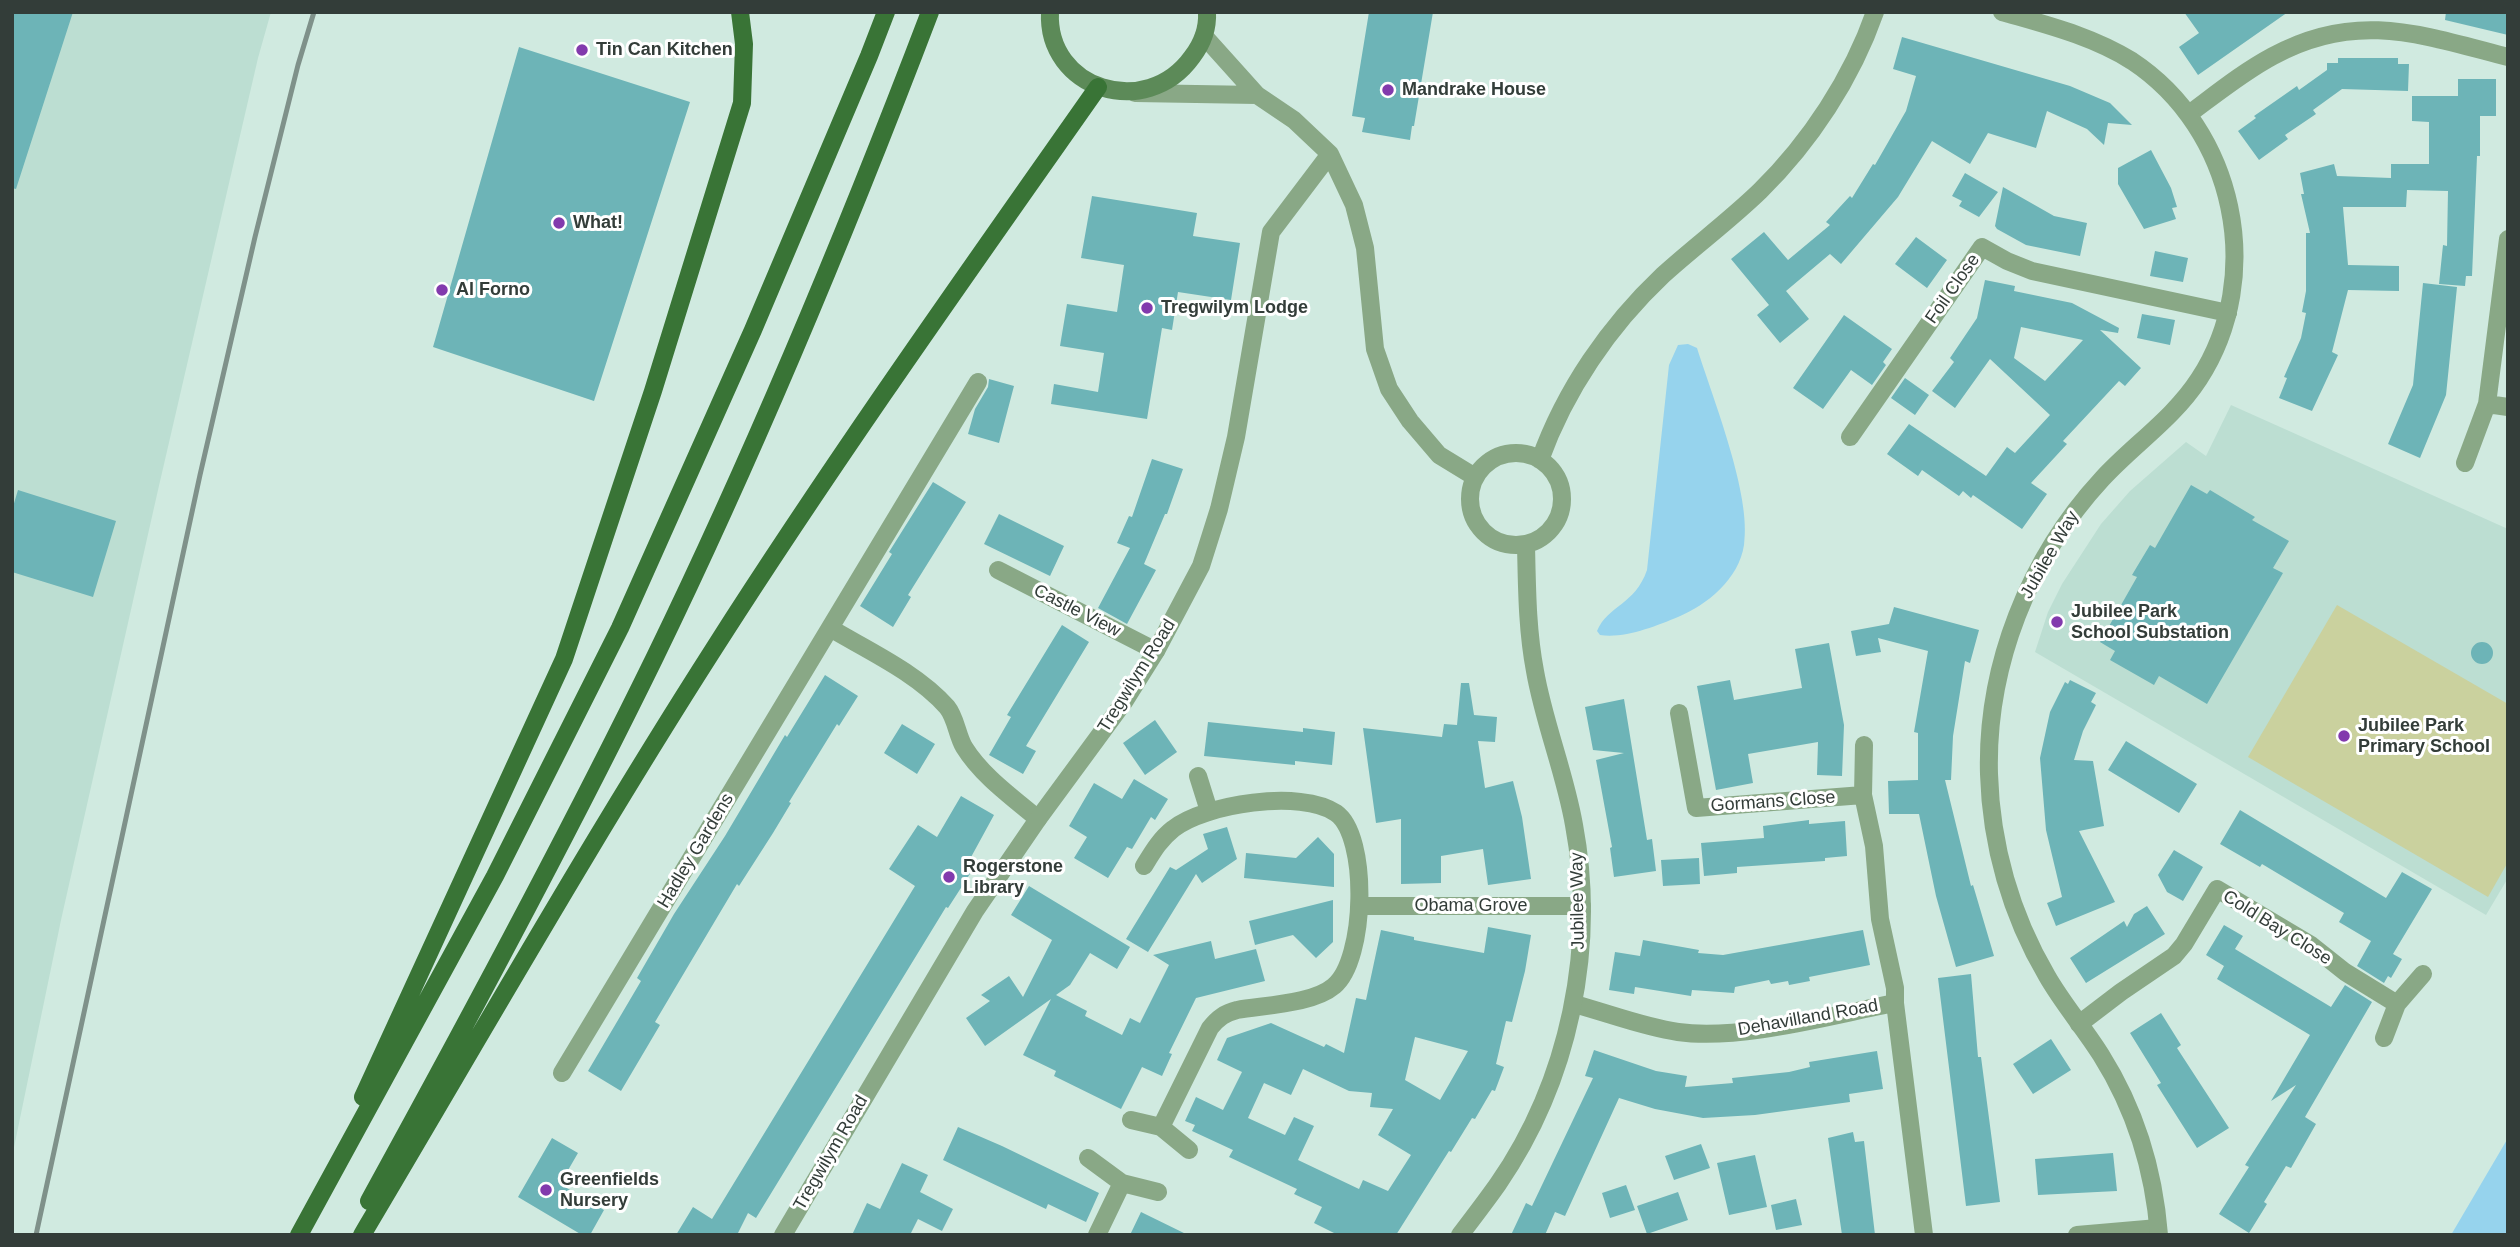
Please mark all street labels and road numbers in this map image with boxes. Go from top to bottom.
street label: Foil Close [1921,250,1985,328]
street label: Jubilee Way [2016,507,2084,603]
street label: Castle View [1030,580,1124,642]
street label: Tregwilym Road [1094,615,1180,737]
street label: Gormans Close [1710,787,1836,817]
street label: Hadley Gardens [653,790,739,912]
street label: Jubilee Way [1566,852,1590,950]
street label: Cold Bay Close [2219,886,2335,970]
street label: Obama Grove [1414,895,1528,917]
street label: Dehavilland Road [1736,995,1880,1041]
street label: Tregwilym Road [789,1092,873,1214]

